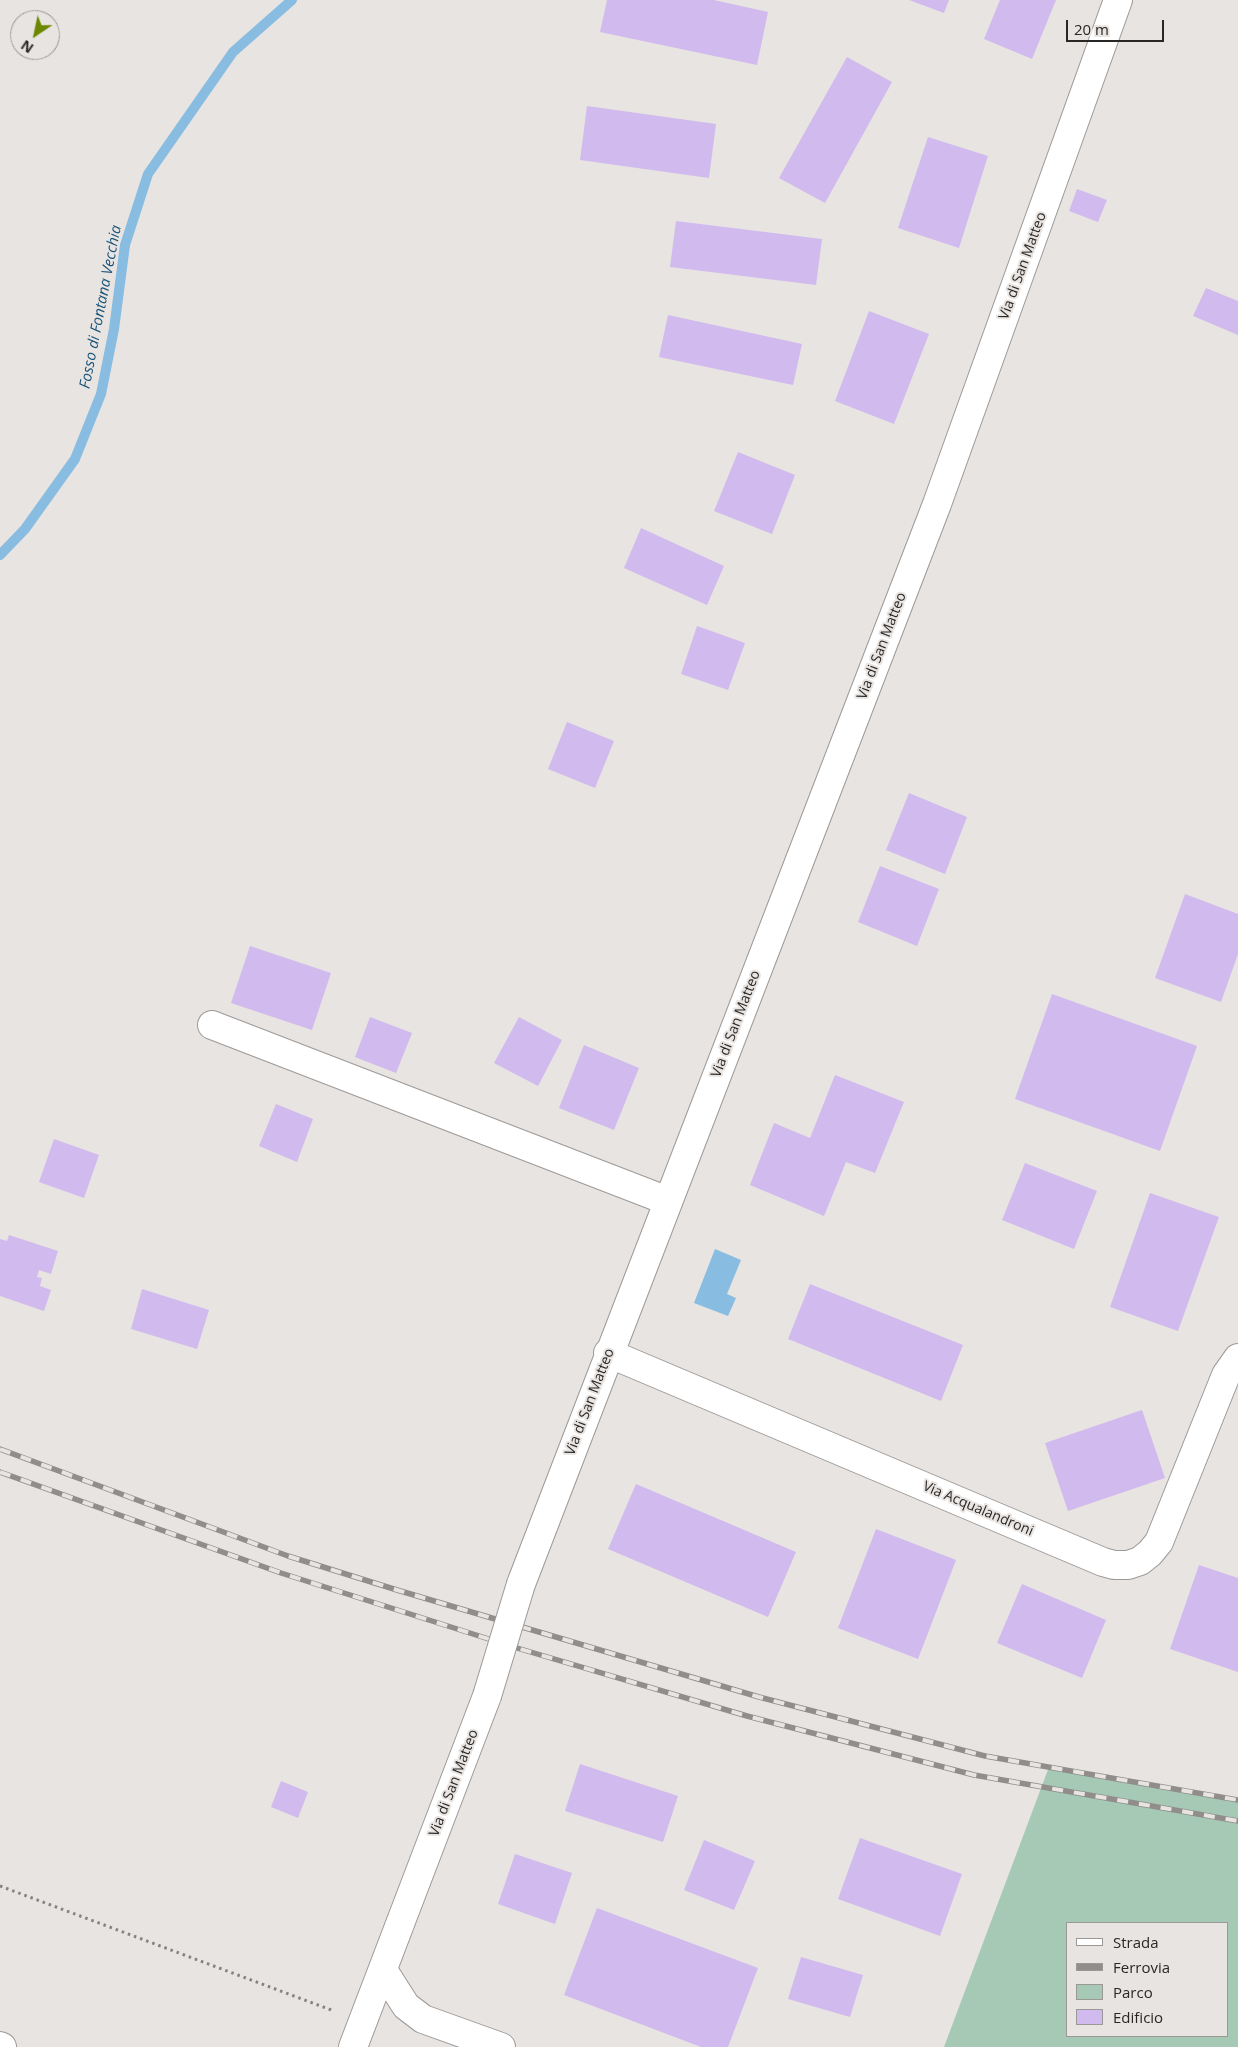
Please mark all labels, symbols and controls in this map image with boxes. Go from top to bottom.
north arrow [10,10,60,60]
scale bar [1068,10,1166,42]
text: 20 m [1074,19,1109,39]
text: N [17,36,37,58]
street label: Via di San Matteo [996,210,1050,322]
water label: Fosso di Fontana Vecchia [76,224,126,390]
street label: Via di San Matteo [854,590,910,702]
street label: Via di San Matteo [708,968,764,1080]
street label: Via di San Matteo [562,1346,618,1458]
street label: Via Acqualandroni [920,1478,1036,1540]
street label: Via di San Matteo [426,1727,482,1839]
legend [1066,1922,1228,2037]
text: Strada [1113,1932,1159,1952]
text: Ferrovia [1113,1957,1170,1977]
text: Parco [1113,1982,1153,2002]
text: Edificio [1113,2007,1163,2027]

